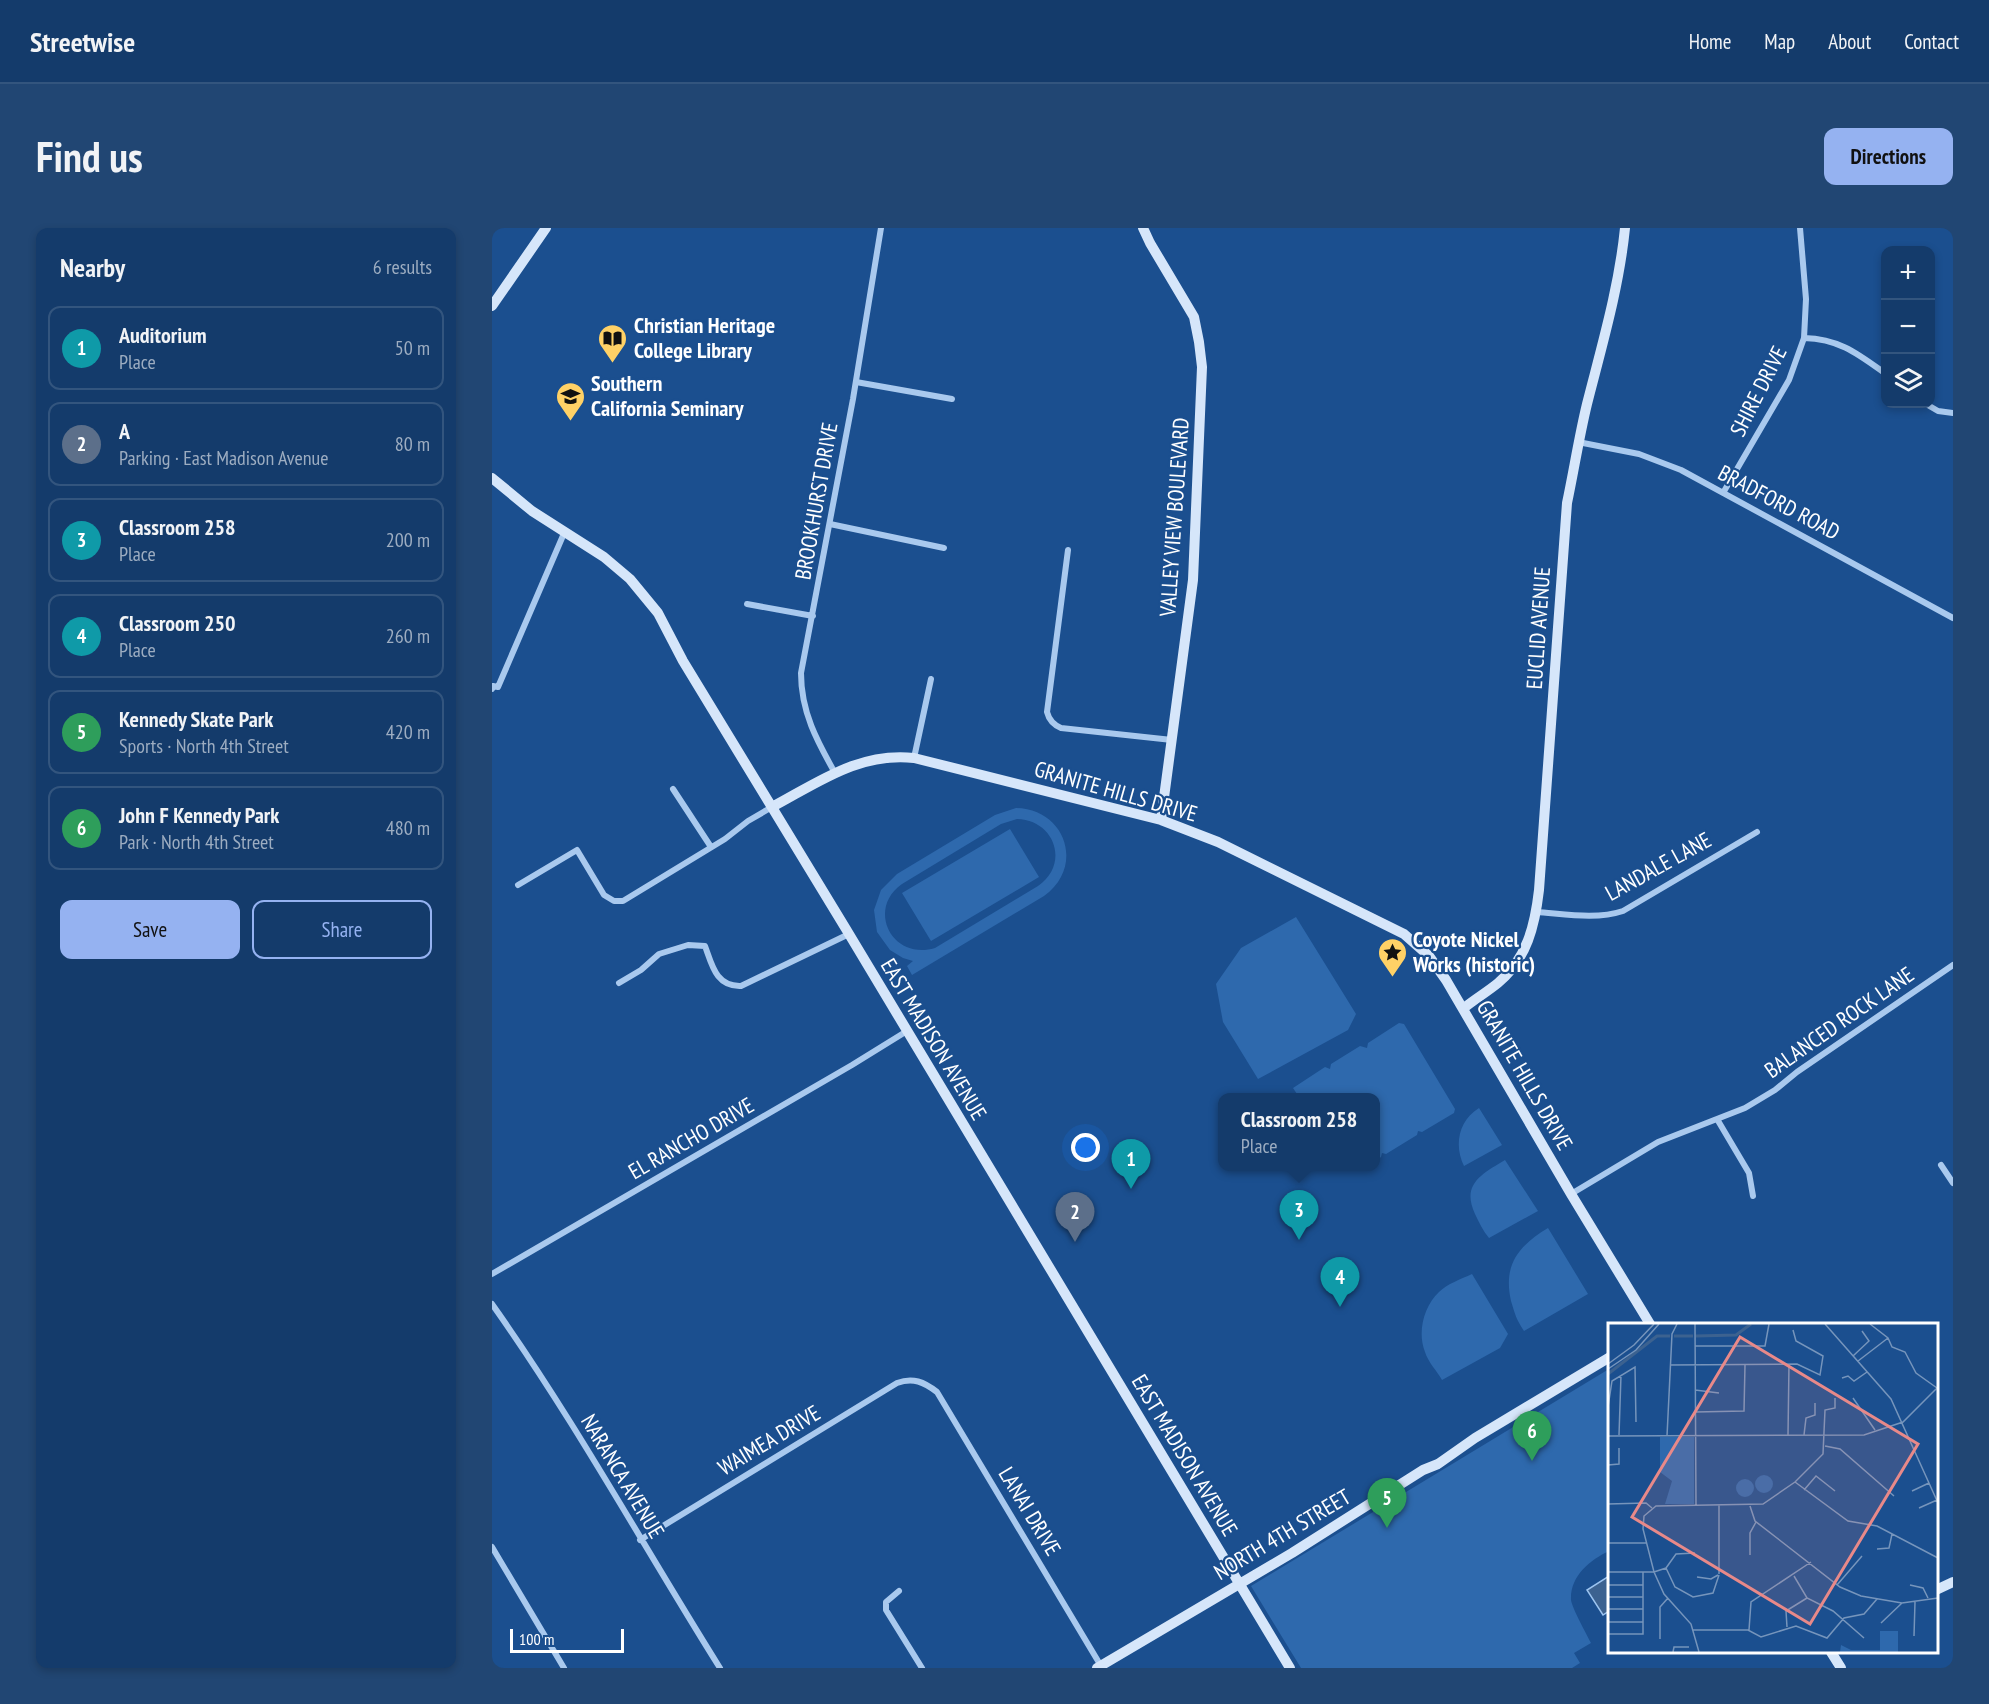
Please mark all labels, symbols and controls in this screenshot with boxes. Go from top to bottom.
text: Streetwise [30,23,135,60]
text: Home [1689,28,1731,55]
text: Map [1764,28,1795,55]
text: About [1828,28,1871,55]
text: Contact [1904,28,1959,55]
button: Directions [1824,128,1953,185]
text: Find us [36,129,143,184]
map controls [1881,246,1935,408]
button: + [1881,246,1935,300]
text: Nearby [60,251,125,284]
text: 6 results [373,254,432,280]
button: − [1881,300,1935,354]
place label: Christian Heritage College Library [634,311,775,364]
text: Auditorium [119,321,207,349]
library icon: Christian Heritage College Library [597,322,629,364]
text: 1 [77,335,86,361]
text: 50 m [395,335,430,361]
street label: SHIRE DRIVE [1723,341,1793,441]
text: Place [119,349,156,375]
button: layers [1881,354,1935,408]
place label: Southern California Seminary [591,369,745,422]
school or university icon: Southern California Seminary [554,380,586,422]
text: A [119,417,130,445]
street label: VALLEY VIEW BOULEVARD [1153,417,1195,618]
street label: BROOKHURST DRIVE [788,420,844,582]
text: 2 [77,431,86,457]
text: 80 m [395,431,430,457]
text: Parking · East Madison Avenue [119,445,329,471]
street label: BRADFORD ROAD [1713,458,1845,546]
text: Classroom 258 [119,513,236,541]
text: 3 [77,527,86,553]
text: 200 m [386,527,430,553]
text: Place [119,541,156,567]
street label: EUCLID AVENUE [1520,566,1556,690]
text: Classroom 250 [119,609,236,637]
text: 4 [77,623,86,649]
text: 260 m [386,623,430,649]
text: Place [119,637,156,663]
text: Kennedy Skate Park [119,705,273,733]
text: 5 [77,719,86,745]
text: 420 m [386,719,430,745]
text: Sports · North 4th Street [119,733,289,759]
street label: GRANITE HILLS DRIVE [1031,754,1201,828]
text: John F Kennedy Park [119,801,279,829]
text: 6 [77,815,86,841]
text: 480 m [386,815,430,841]
street label: LANDALE LANE [1600,825,1716,907]
text: Park · North 4th Street [119,829,274,855]
button: Save [60,900,240,959]
button: Share [252,900,432,959]
place label: Coyote Nickel Works (historic) [1412,925,1535,978]
place icon: Coyote Nickel Works (historic) [1376,936,1408,978]
street label: EAST MADISON AVENUE [875,953,993,1125]
street label: BALANCED ROCK LANE [1759,960,1919,1084]
street label: GRANITE HILLS DRIVE [1471,995,1579,1155]
street label: EL RANCHO DRIVE [623,1091,759,1185]
popup [1218,1093,1380,1171]
text: Classroom 258 [1241,1105,1357,1133]
your location [1071,1133,1100,1162]
text: Place [1241,1133,1277,1159]
pin: 1 [1112,1140,1150,1189]
pin: 3 [1280,1190,1318,1240]
pin: 2 [1056,1192,1094,1242]
pin: 4 [1320,1258,1360,1307]
inset map [1608,1323,1938,1653]
street label: EAST MADISON AVENUE [1126,1369,1244,1541]
street label: WAIMEA DRIVE [713,1399,825,1481]
street label: NARANCA AVENUE [575,1409,671,1543]
pin: 6 [1512,1412,1552,1461]
street label: LANAI DRIVE [993,1462,1067,1560]
pin: 5 [1368,1478,1406,1528]
street label: NORTH 4TH STREET [1209,1482,1356,1586]
scale bar [510,1626,624,1654]
text: 100 m [519,1629,554,1649]

